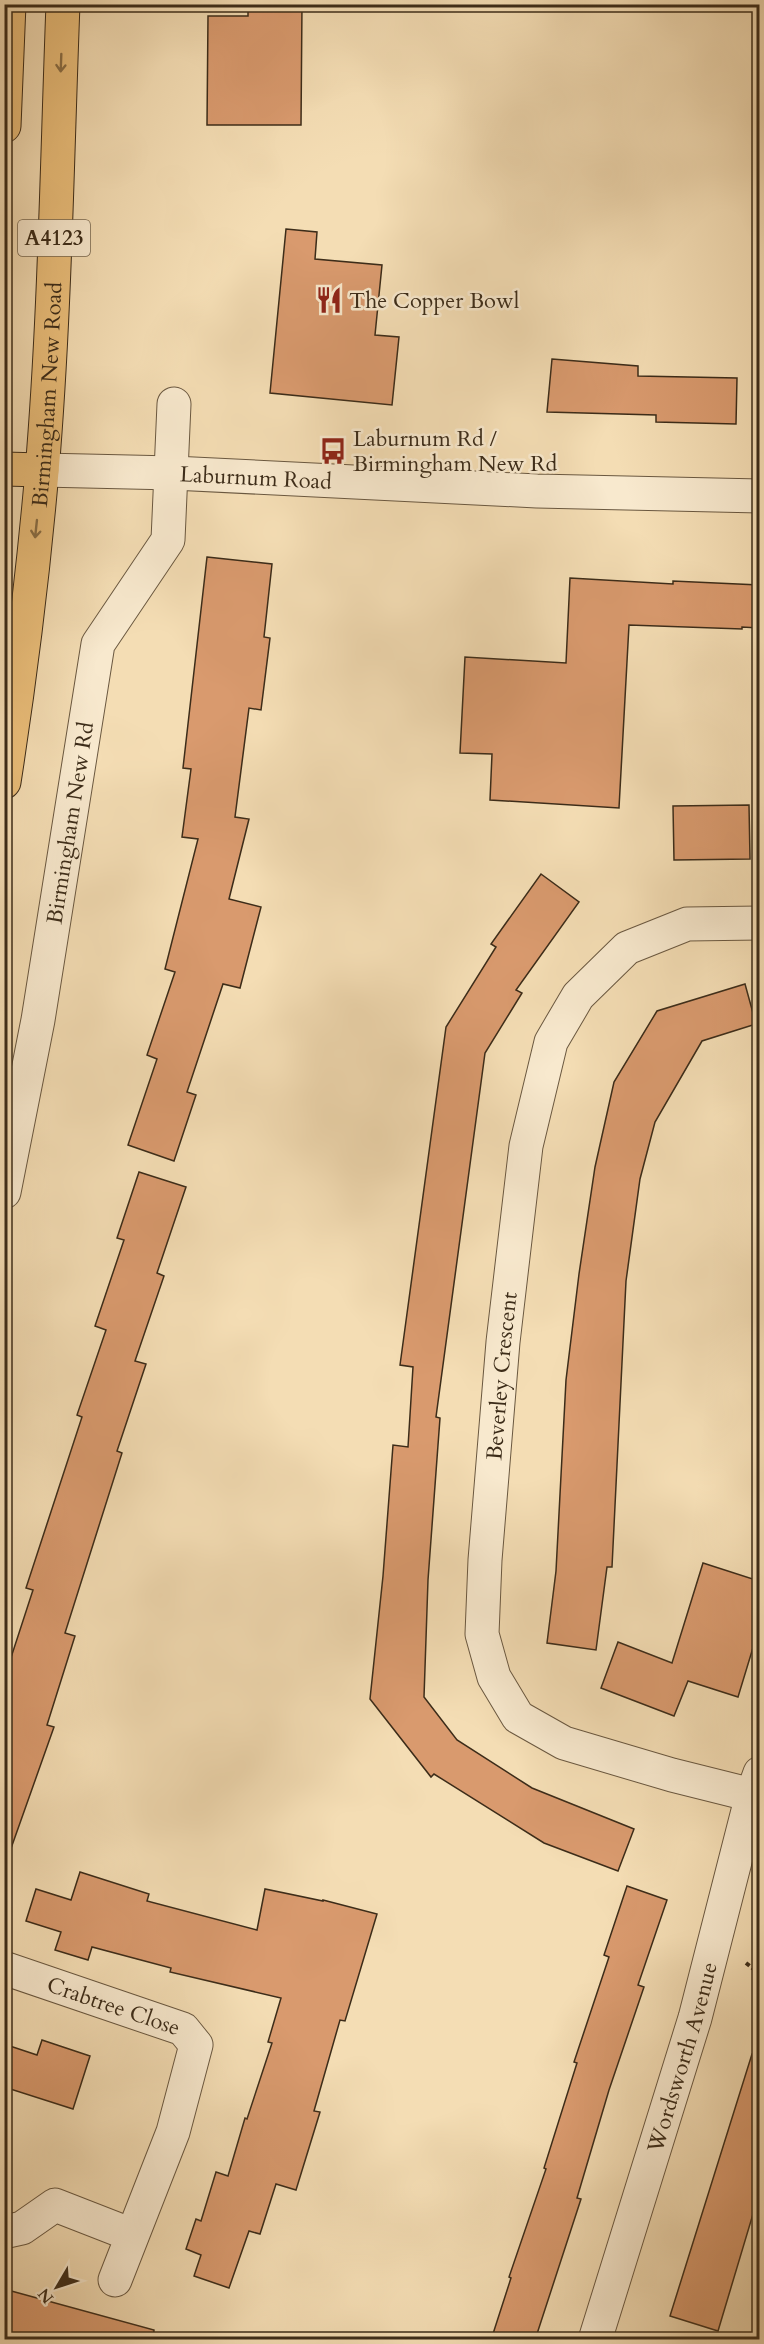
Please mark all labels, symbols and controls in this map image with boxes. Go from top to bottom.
one-way arrow [55,52,66,72]
road number: A4123 [18,220,90,256]
street label: Birmingham New Road [25,281,69,509]
restaurant icon: The Copper Bowl [314,285,344,315]
place label: The Copper Bowl [349,286,520,316]
place label: Laburnum Rd / Birmingham New Rd [353,424,557,479]
bus stop icon: Laburnum Rd / Birmingham New Rd [318,436,348,466]
street label: Laburnum Road [179,459,333,497]
one-way arrow [30,518,41,538]
street label: Birmingham New Rd [40,719,101,926]
street label: Beverley Crescent [479,1290,525,1461]
street label: Wordsworth Avenue [640,1959,725,2157]
street label: Crabtree Close [43,1970,184,2043]
north arrow [27,2257,87,2317]
text: N [33,2283,59,2308]

